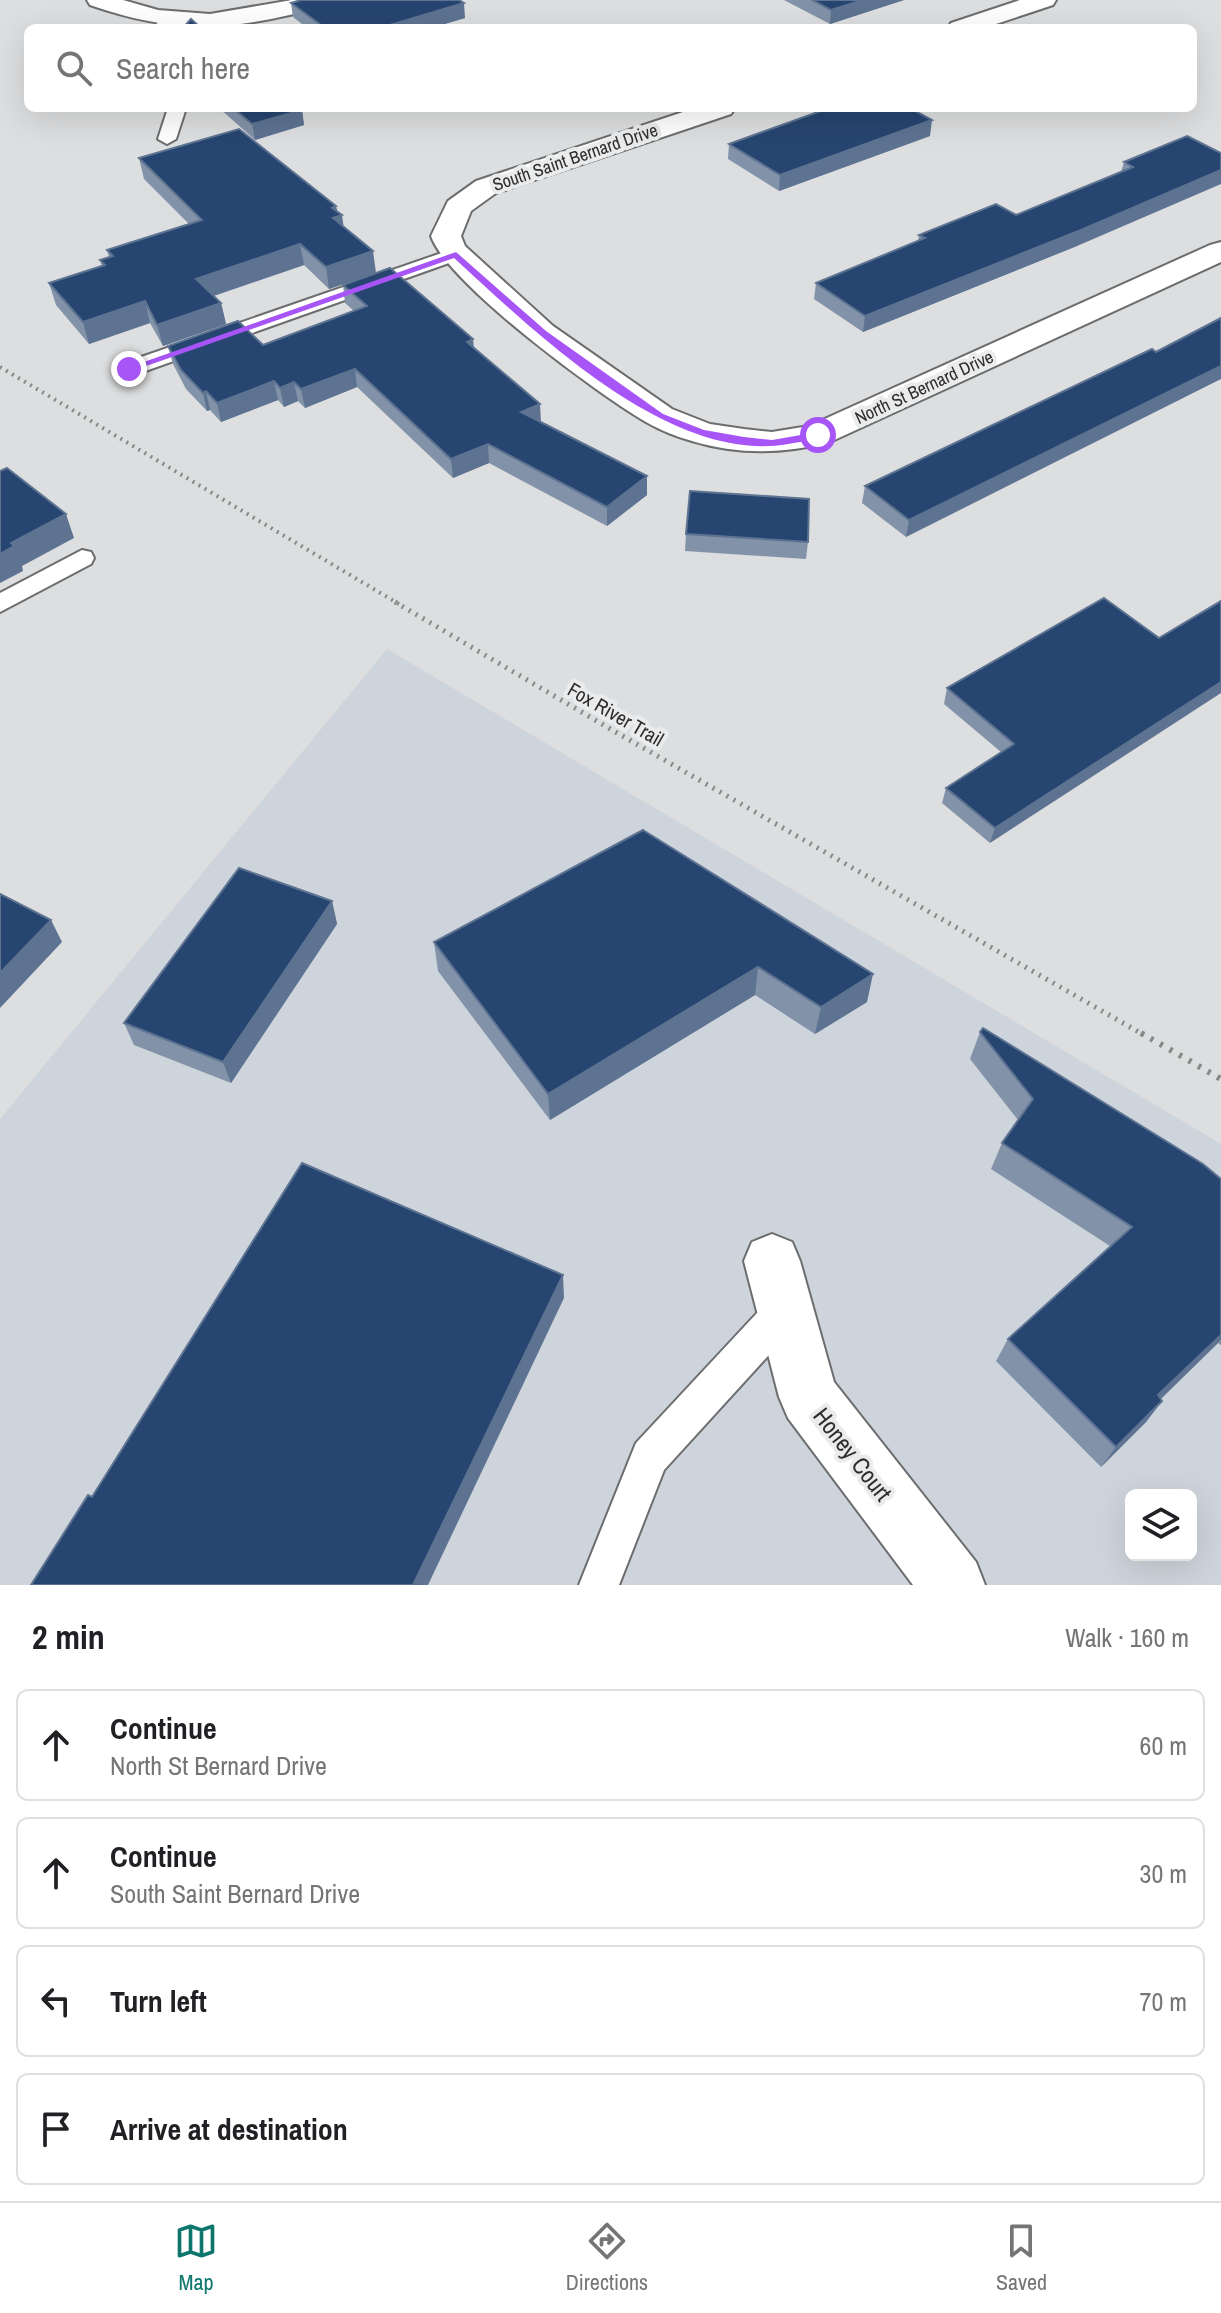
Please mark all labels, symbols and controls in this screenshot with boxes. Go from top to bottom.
search box [24,24,1197,112]
icon: search [52,46,96,90]
text: Search here [116,48,250,88]
street label: South Saint Bernard Drive [489,117,661,197]
street label: North St Bernard Drive [851,344,997,430]
route end [111,351,147,387]
route start [800,417,836,453]
street label: Fox River Trail [563,676,669,752]
street label: Honey Court [806,1401,900,1508]
map controls [1125,1489,1197,1561]
button: layers [1125,1489,1197,1561]
text: 2 min [32,1614,105,1660]
text: Walk · 160 m [1065,1620,1189,1655]
text: Continue [110,1708,217,1748]
icon: ahead [34,1723,78,1767]
text: 60 m [1140,1728,1187,1763]
text: North St Bernard Drive [110,1748,327,1783]
text: Continue [110,1836,217,1876]
icon: ahead [34,1851,78,1895]
text: 30 m [1140,1856,1187,1891]
text: South Saint Bernard Drive [110,1876,360,1911]
icon: left [34,1979,78,2023]
text: Turn left [110,1981,207,2021]
text: 70 m [1140,1984,1187,2019]
icon: arrive [34,2107,78,2151]
text: Arrive at destination [110,2109,348,2149]
tab: Map [174,2219,218,2297]
tab: Directions [566,2219,648,2297]
tab: Saved [996,2219,1047,2297]

